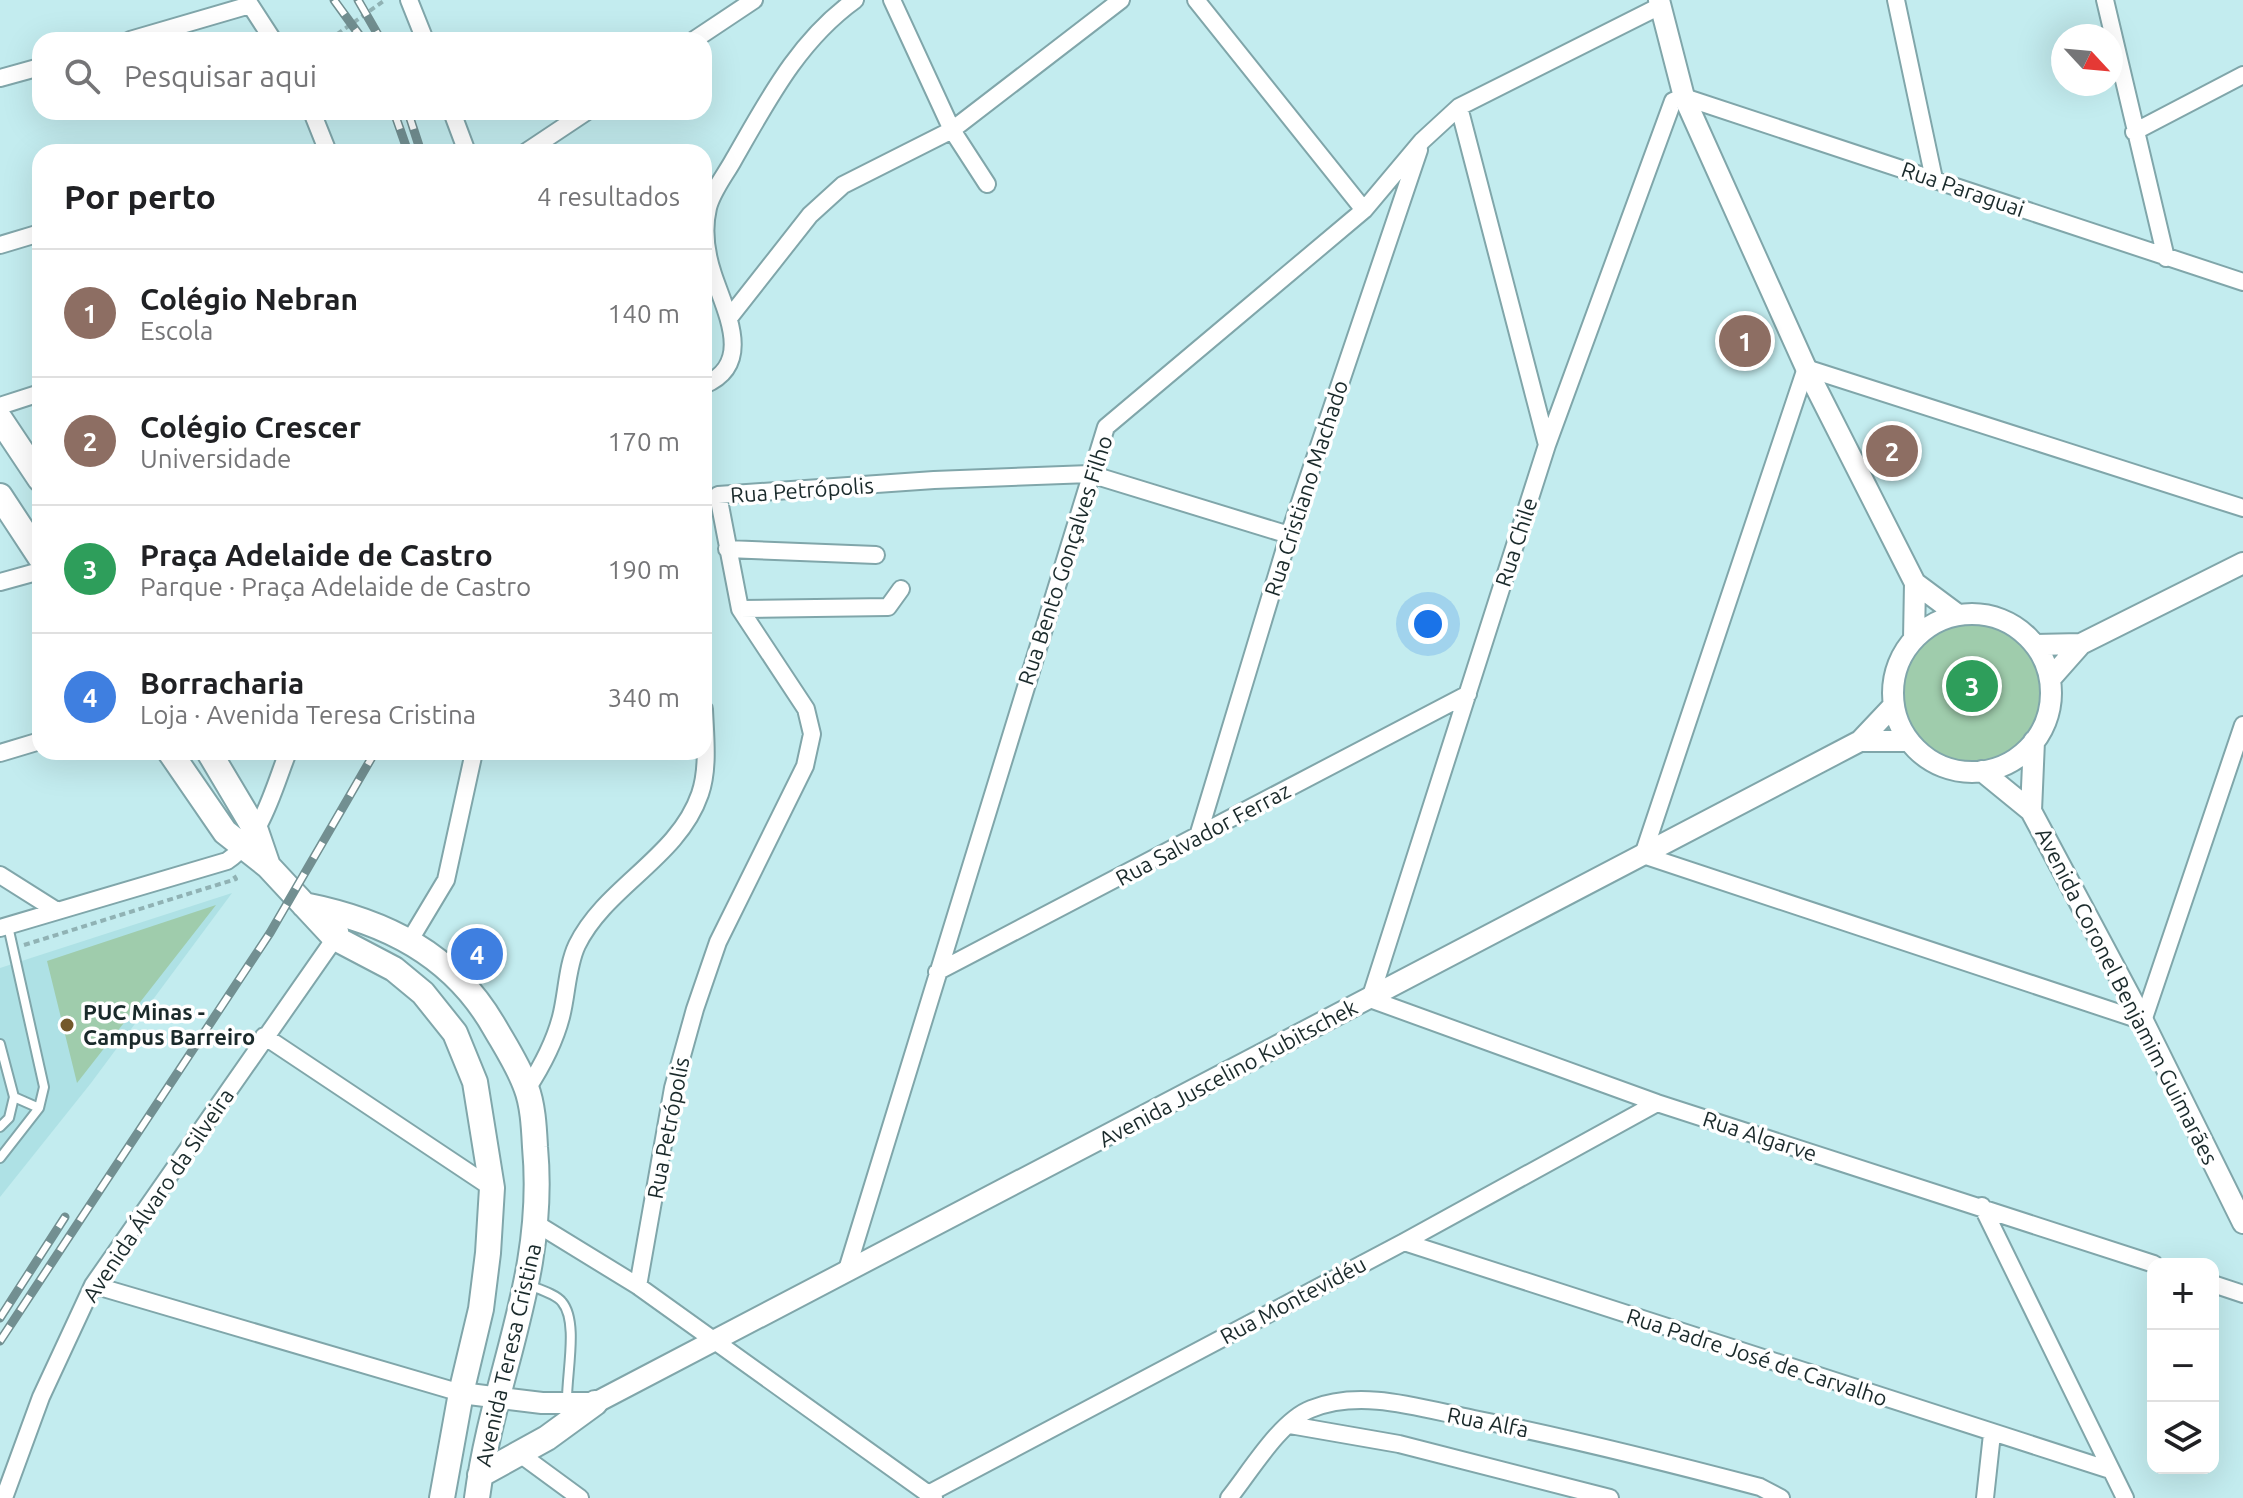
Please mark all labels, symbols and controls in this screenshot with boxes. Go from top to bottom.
north arrow [2051,24,2123,96]
search box [32,32,712,120]
icon: search [60,54,104,98]
text: Pesquisar aqui [124,59,317,93]
street label: Rua Paraguai [1898,156,2028,221]
text: Por perto [64,177,216,215]
text: 4 resultados [537,182,680,211]
text: Colégio Nebran [140,282,358,316]
text: 1 [83,299,97,328]
text: 140 m [608,299,680,328]
pin: 1 [1719,311,1771,371]
text: Escola [140,316,213,345]
street label: Rua Cristiano Machado [1259,377,1352,599]
text: Colégio Crescer [140,410,361,444]
pin: 2 [1866,421,1918,481]
text: 2 [83,427,97,456]
text: 170 m [608,427,680,456]
street label: Rua Bento Gonçalves Filho [1012,432,1117,688]
text: Universidade [140,444,291,473]
street label: Rua Petrópolis [729,472,875,507]
street label: Rua Chile [1489,494,1542,589]
text: Praça Adelaide de Castro [140,538,493,572]
text: 3 [83,555,97,584]
text: 190 m [608,555,680,584]
text: Parque · Praça Adelaide de Castro [140,572,531,601]
your location [1408,604,1448,644]
pin: 3 [1946,656,1998,716]
text: Borracharia [140,666,304,700]
text: 4 [83,683,97,712]
text: 340 m [608,683,680,712]
text: Loja · Avenida Teresa Cristina [140,700,476,729]
street label: Rua Salvador Ferraz [1111,777,1294,890]
street label: Avenida Coronel Benjamim Guimarães [2031,823,2224,1168]
pin: 4 [451,924,503,984]
street label: Avenida Juscelino Kubitschek [1094,994,1361,1151]
place label: PUC Minas - Campus Barreiro [83,999,255,1049]
marker: PUC Minas - Campus Barreiro [58,1016,76,1034]
street label: Rua Petrópolis [642,1055,693,1201]
street label: Avenida Álvaro da Silveira [76,1083,238,1306]
street label: Rua Algarve [1700,1105,1820,1166]
street label: Avenida Teresa Cristina [470,1241,545,1469]
street label: Rua Montevidéu [1216,1251,1370,1349]
map controls [2147,1258,2219,1474]
button: + [2147,1258,2219,1330]
street label: Rua Padre José de Carvalho [1624,1303,1891,1411]
button: − [2147,1330,2219,1402]
street label: Rua Alfa [1445,1401,1531,1442]
button: layers [2147,1402,2219,1474]

